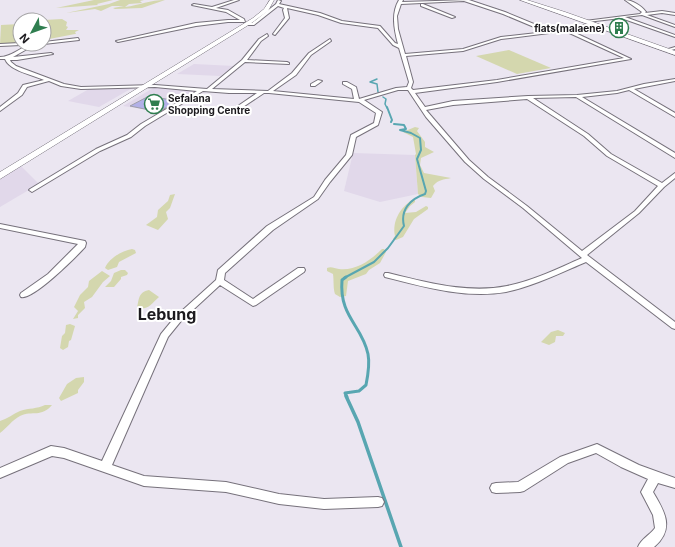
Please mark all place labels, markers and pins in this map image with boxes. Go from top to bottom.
building icon: flats(malaene) [608,17,630,39]
place label: flats(malaene) [534,22,605,34]
place label: Sefalana Shopping Centre [168,92,250,117]
supermarket icon: Sefalana Shopping Centre [143,93,165,115]

